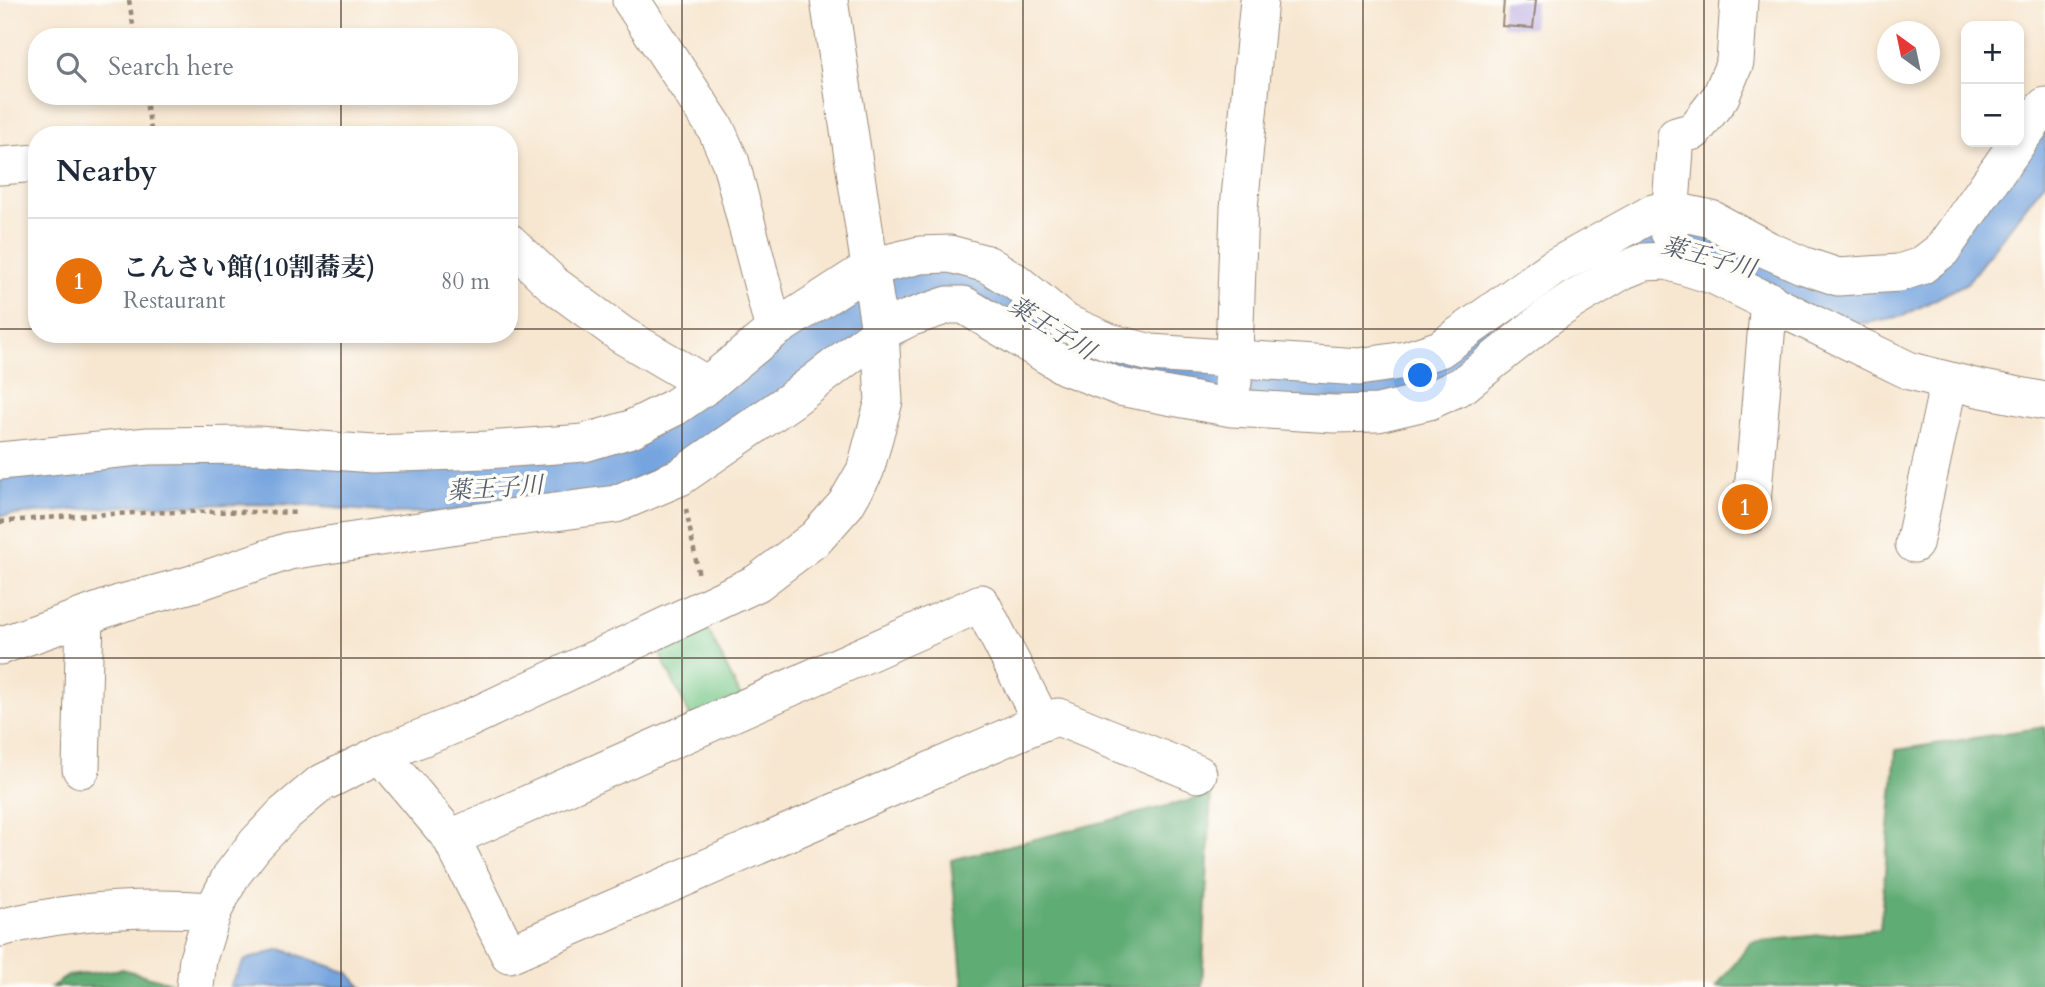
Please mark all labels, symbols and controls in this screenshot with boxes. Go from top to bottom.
north arrow [1877,21,1940,84]
map controls [1961,21,2024,147]
button: + [1961,21,2024,84]
search box [28,28,518,105]
icon: search [52,48,90,86]
text: Search here [108,49,234,84]
button: − [1961,84,2024,147]
text: Nearby [56,151,157,192]
water label: 薬王子川 [1658,229,1762,287]
text: こんさい館(10割蕎麦) [123,250,375,285]
text: 1 [73,266,85,297]
text: 80 m [441,266,490,297]
text: Restaurant [123,285,226,316]
water label: 薬王子川 [1002,289,1104,369]
your location [1403,358,1437,392]
water label: 薬王子川 [446,468,547,508]
pin: 1 [1722,481,1768,533]

